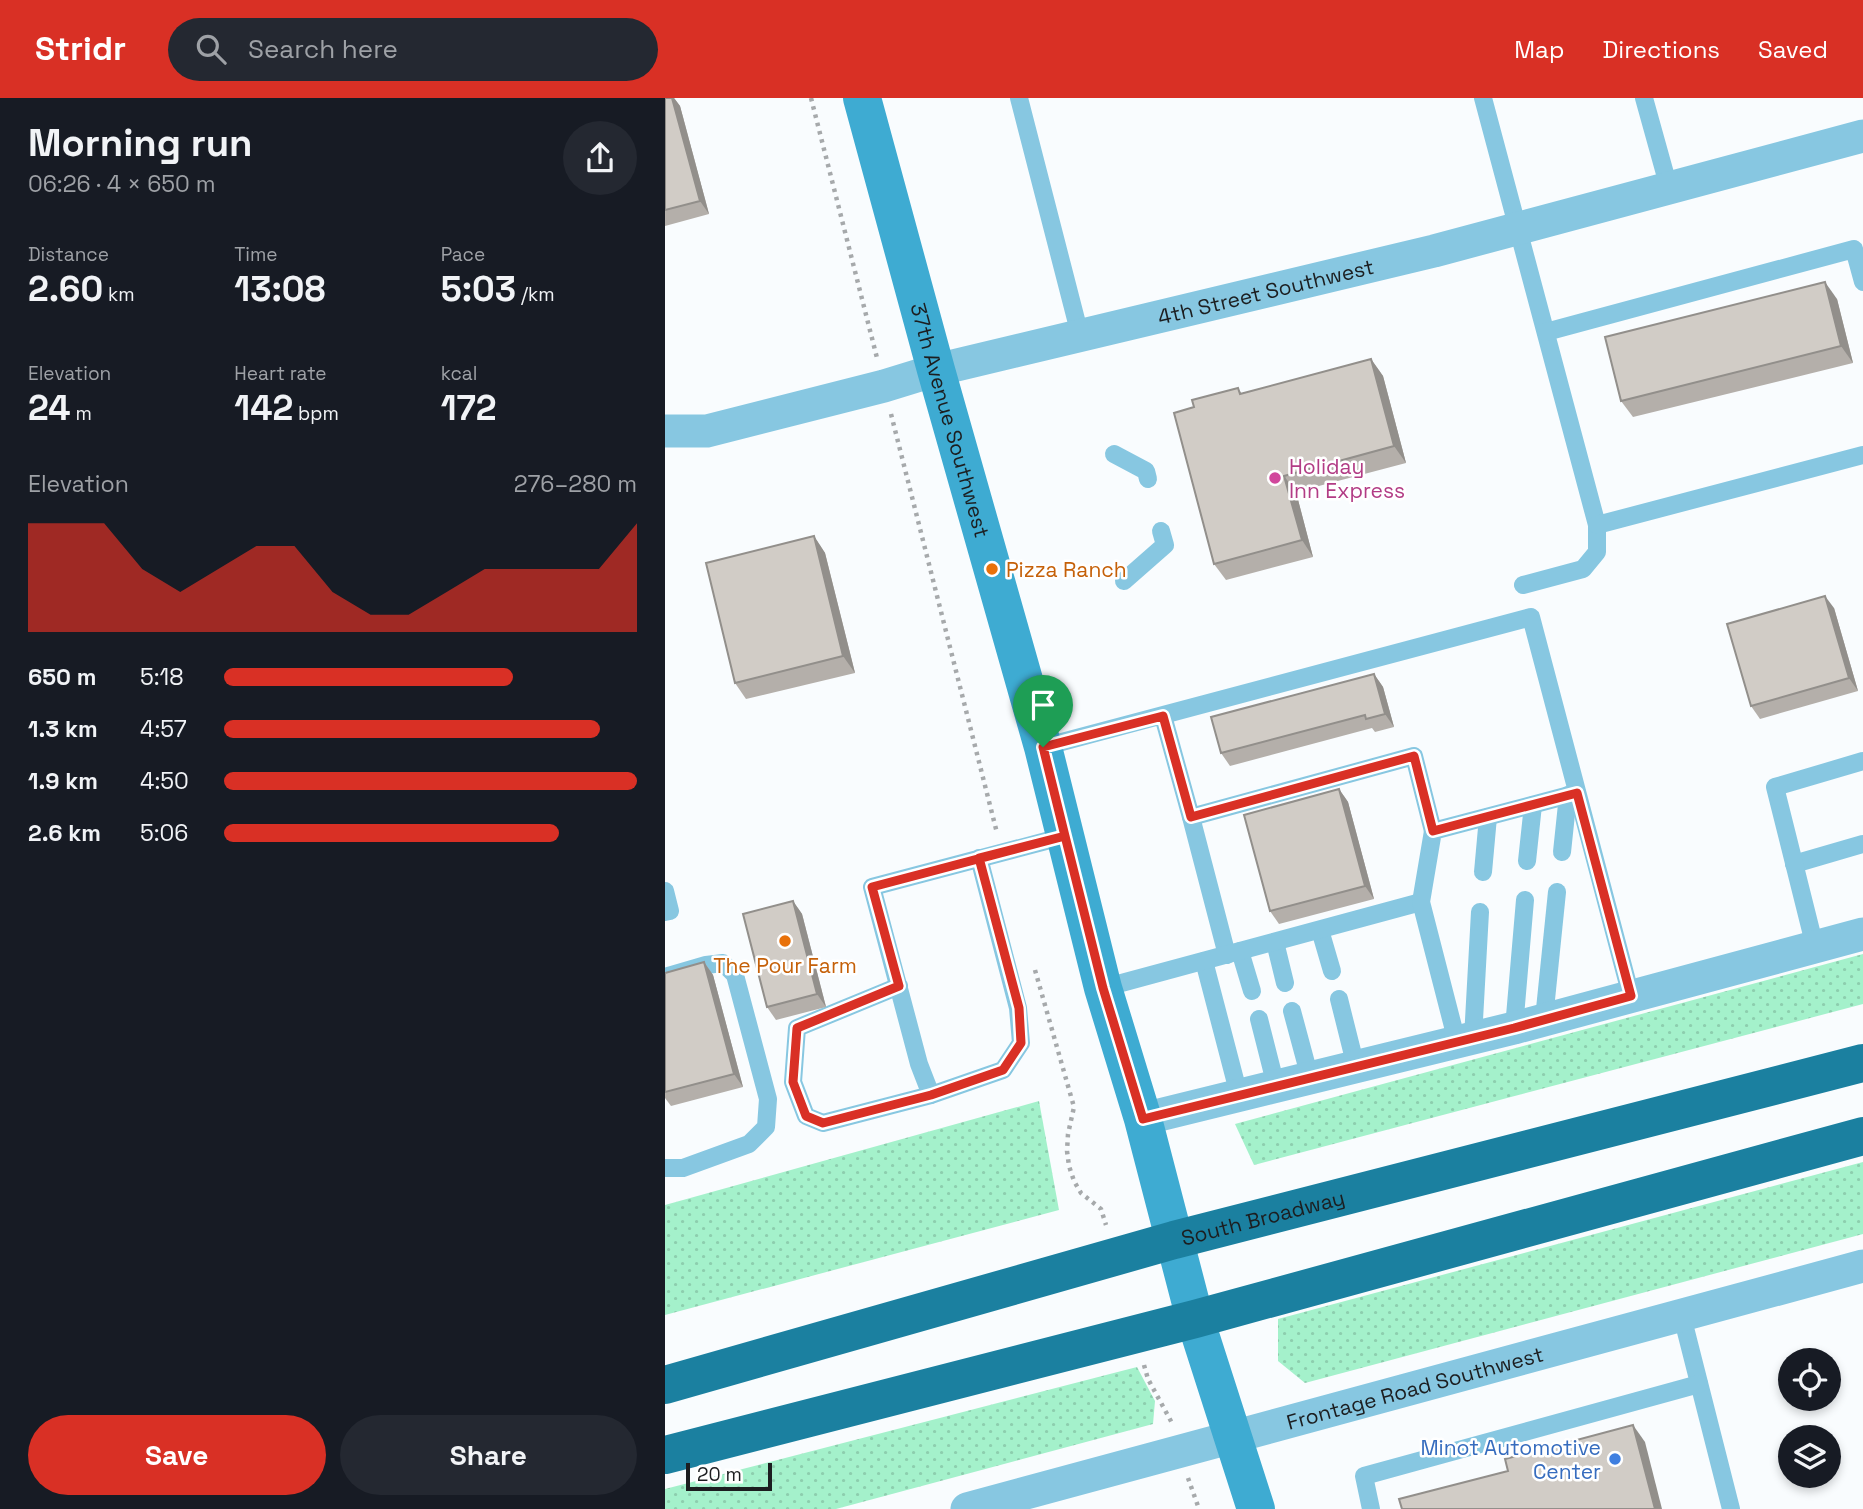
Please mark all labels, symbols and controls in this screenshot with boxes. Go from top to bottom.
search box [168,18,658,81]
text: Stridr [35,28,126,70]
icon: search [192,30,230,68]
text: Search here [248,32,398,66]
text: Map [1514,34,1564,65]
text: Directions [1602,34,1720,65]
text: Saved [1758,34,1828,65]
text: Morning run [28,119,253,167]
button: share [563,121,637,195]
text: 06:26 · 4 × 650 m [28,169,215,199]
text: Distance [28,242,109,267]
text: Time [234,242,278,267]
text: Pace [441,242,485,267]
street label: 4th Street Southwest [1155,252,1376,330]
text: 2.60 [28,267,103,311]
text: 13:08 [234,267,326,311]
text: 5:03 [441,267,516,311]
text: km [103,282,135,307]
text: /km [516,282,555,307]
street label: 37th Avenue Southwest [905,300,996,540]
text: Elevation [28,361,111,386]
text: Heart rate [234,361,327,386]
text: kcal [441,361,477,386]
text: 24 [28,386,71,430]
text: 142 [234,386,293,430]
text: 172 [441,386,497,430]
text: m [71,401,92,426]
text: bpm [293,401,339,426]
place label: Holiday Inn Express [1289,453,1405,504]
text: Elevation [28,469,129,499]
text: 276–280 m [514,469,637,499]
marker: Holiday Inn Express [1267,470,1283,486]
place label: Pizza Ranch [1006,556,1127,583]
marker: Pizza Ranch [984,561,1000,577]
text: 650 m [28,662,96,692]
text: 5:18 [140,662,184,692]
pin [1013,675,1073,747]
icon: arrive [1024,686,1062,724]
text: 1.3 km [28,714,98,744]
text: 4:57 [140,714,187,744]
text: 1.9 km [28,766,98,796]
text: 4:50 [140,766,189,796]
text: 2.6 km [28,818,101,848]
text: 5:06 [140,818,188,848]
marker: The Pour Farm [777,933,793,949]
place label: The Pour Farm [713,952,857,979]
street label: South Broadway [1178,1183,1347,1251]
street label: Frontage Road Southwest [1283,1340,1546,1435]
map controls [1778,1348,1841,1488]
button: locate [1778,1348,1841,1411]
button: Save [28,1415,326,1495]
button: Share [340,1415,637,1495]
button: layers [1778,1425,1841,1488]
place label: Minot Automotive Center [1420,1434,1601,1485]
marker: Minot Automotive Center [1607,1451,1623,1467]
scale bar [686,1460,772,1492]
text: 20 m [697,1462,742,1487]

